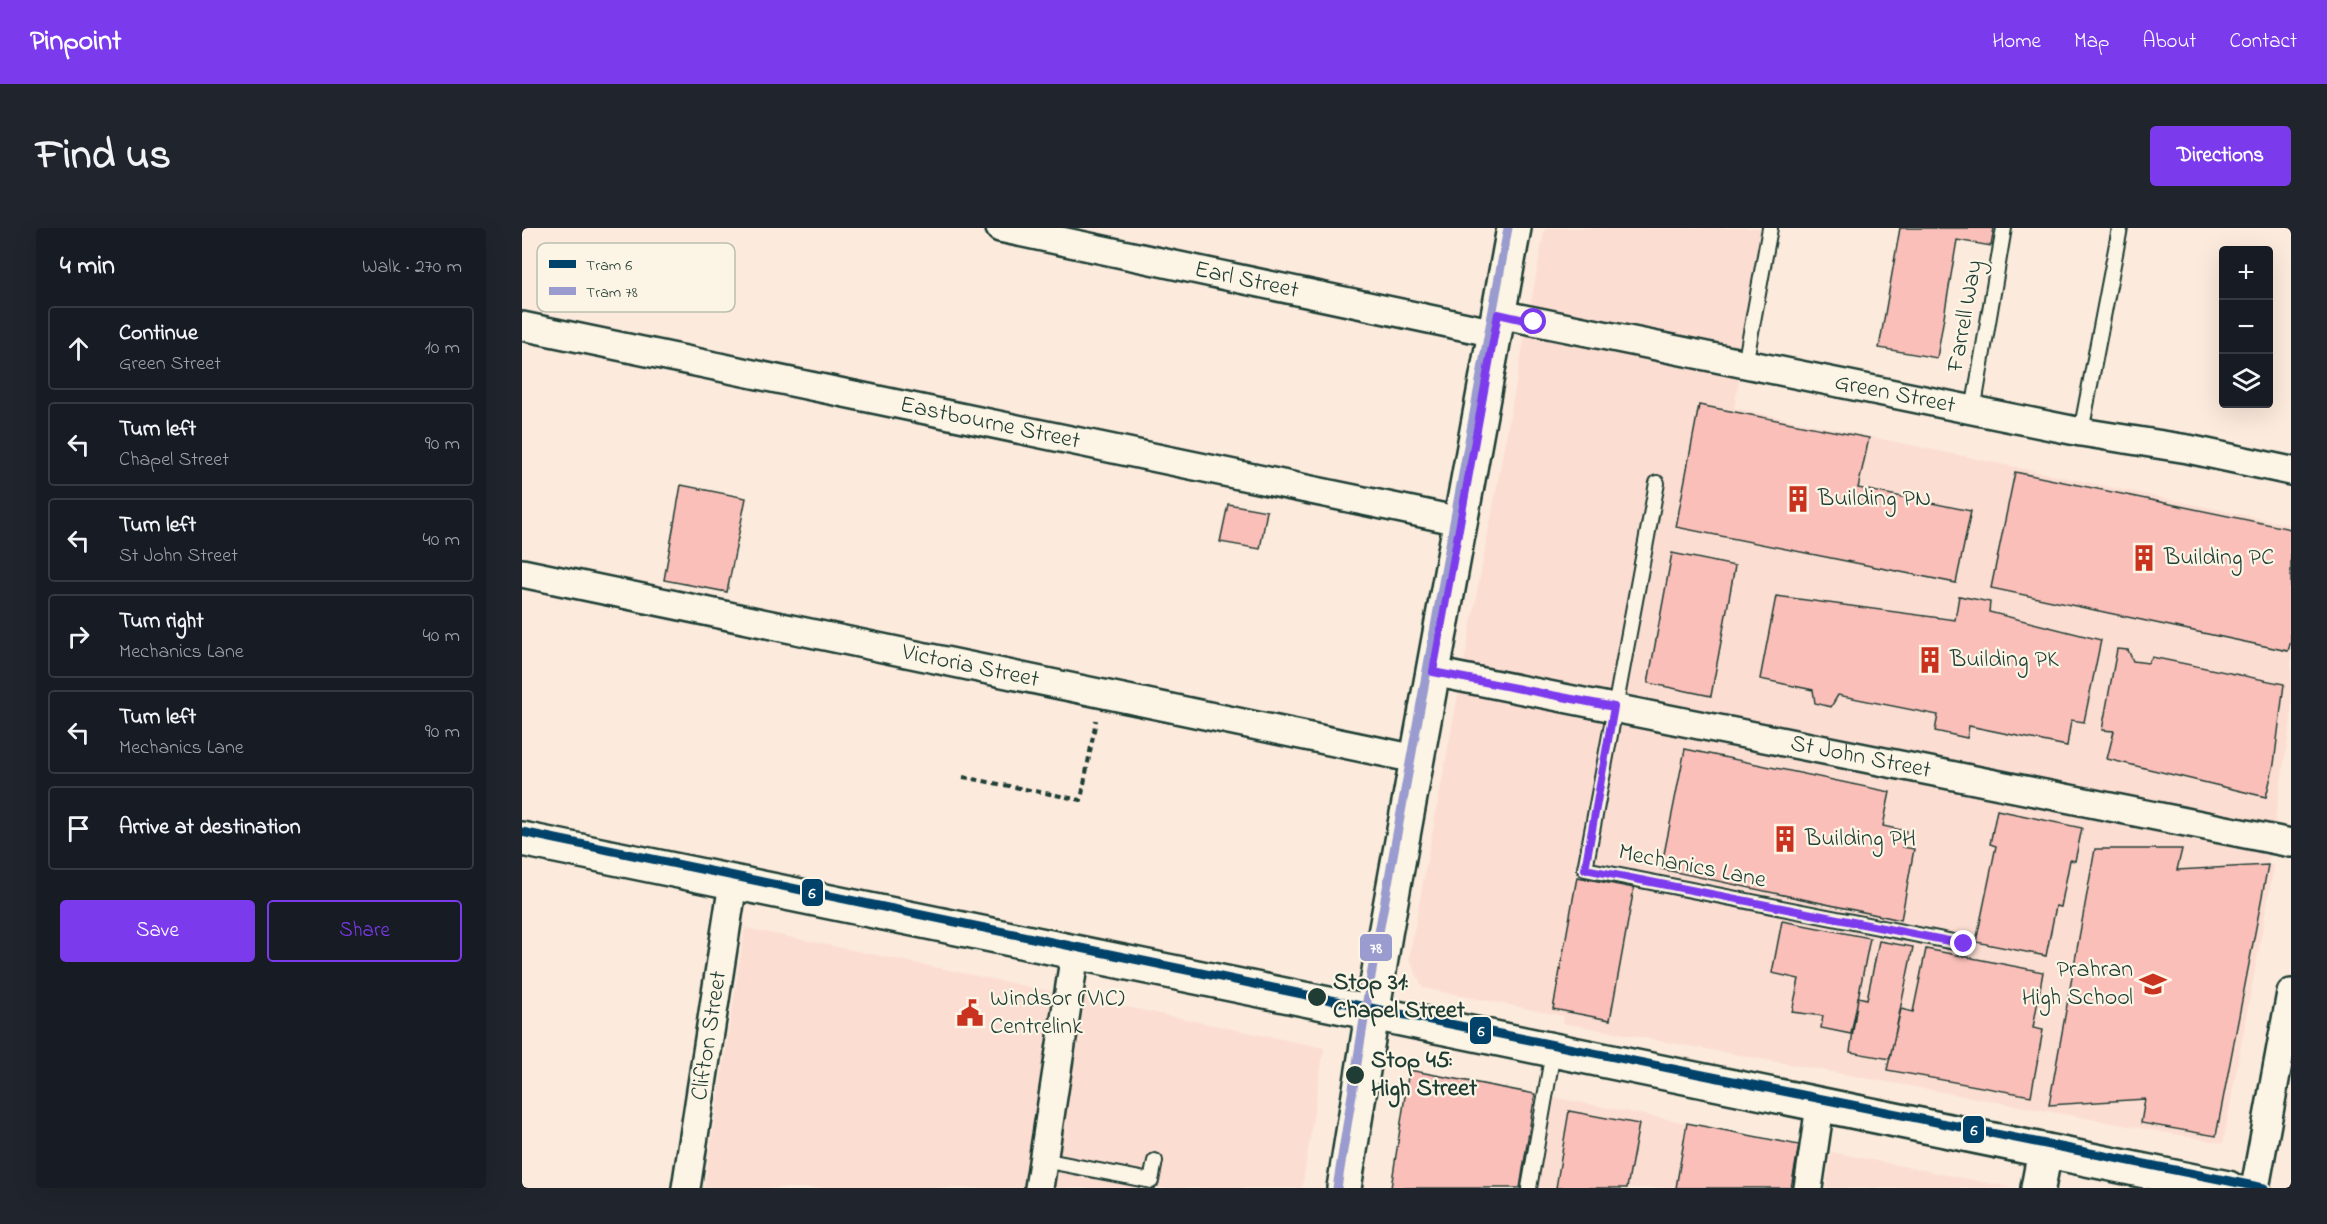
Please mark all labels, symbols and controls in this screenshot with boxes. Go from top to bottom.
text: Pinpoint [30,22,121,63]
text: Home [1992,27,2041,57]
text: Map [2074,27,2109,57]
text: About [2142,27,2196,57]
text: Contact [2229,27,2297,57]
text: Find us [36,126,171,187]
button: Directions [2150,126,2291,186]
legend [537,243,735,312]
map controls [2219,246,2273,408]
button: + [2219,246,2273,300]
text: 4 min [60,248,115,286]
street label: Earl Street [1191,252,1302,308]
text: Walk · 270 m [362,253,462,282]
text: Tram 6 [586,254,632,278]
street label: Farrell Way [1939,257,1994,376]
text: Tram 78 [586,281,638,305]
button: − [2219,300,2273,354]
route start [1520,308,1546,334]
text: Continue [119,318,198,350]
icon: ahead [62,332,95,365]
text: 10 m [424,334,460,363]
text: Green Street [119,350,221,379]
button: layers [2219,354,2273,408]
street label: Green Street [1831,365,1958,424]
street label: Eastbourne Street [897,388,1083,459]
text: Turn left [119,414,196,446]
icon: left [62,428,95,461]
text: 90 m [425,430,460,459]
text: Chapel Street [119,446,229,475]
place label: Building PN [1817,482,1931,517]
building icon: Building PN [1783,484,1813,514]
text: Turn left [119,510,196,542]
icon: left [62,524,95,557]
text: 40 m [423,526,460,555]
place label: Building PC [2163,541,2274,576]
text: St John Street [119,542,238,571]
building icon: Building PC [2129,543,2159,573]
text: Turn right [119,606,204,638]
icon: right [62,620,95,653]
text: 40 m [423,622,460,651]
street label: Victoria Street [898,635,1042,698]
text: Mechanics Lane [119,638,244,667]
place label: Building PK [1949,643,2059,678]
building icon: Building PK [1915,645,1945,675]
text: Turn left [119,702,196,734]
icon: left [62,716,95,749]
text: 90 m [425,718,460,747]
street label: St John Street [1787,726,1934,788]
text: Mechanics Lane [119,734,244,763]
icon: arrive [62,812,95,845]
text: Arrive at destination [119,812,301,844]
place label: Building PH [1804,822,1916,857]
building icon: Building PH [1770,824,1800,854]
street label: Mechanics Lane [1615,836,1769,899]
line badge: 6 [801,878,824,907]
text: 6 [807,882,816,906]
button: Save [60,900,255,962]
button: Share [267,900,462,962]
route end [1950,930,1976,956]
line badge: 78 [1359,933,1393,962]
text: 78 [1370,937,1382,961]
place label: Prahran High School [2022,953,2133,1016]
place label: Stop 31: Chapel Street [1333,966,1466,1029]
street label: Clifton Street [682,969,737,1103]
school or university icon: Prahran High School [2138,969,2168,999]
place label: Windsor (VIC) Centrelink [990,982,1125,1045]
marker: Stop 31: Chapel Street [1306,986,1328,1008]
public building icon: Windsor (VIC) Centrelink [955,998,985,1028]
line badge: 6 [1469,1016,1492,1045]
text: 6 [1476,1020,1485,1044]
place label: Stop 45: High Street [1371,1044,1478,1108]
marker: Stop 45: High Street [1344,1064,1366,1086]
line badge: 6 [1962,1115,1985,1144]
text: 6 [1969,1119,1978,1143]

